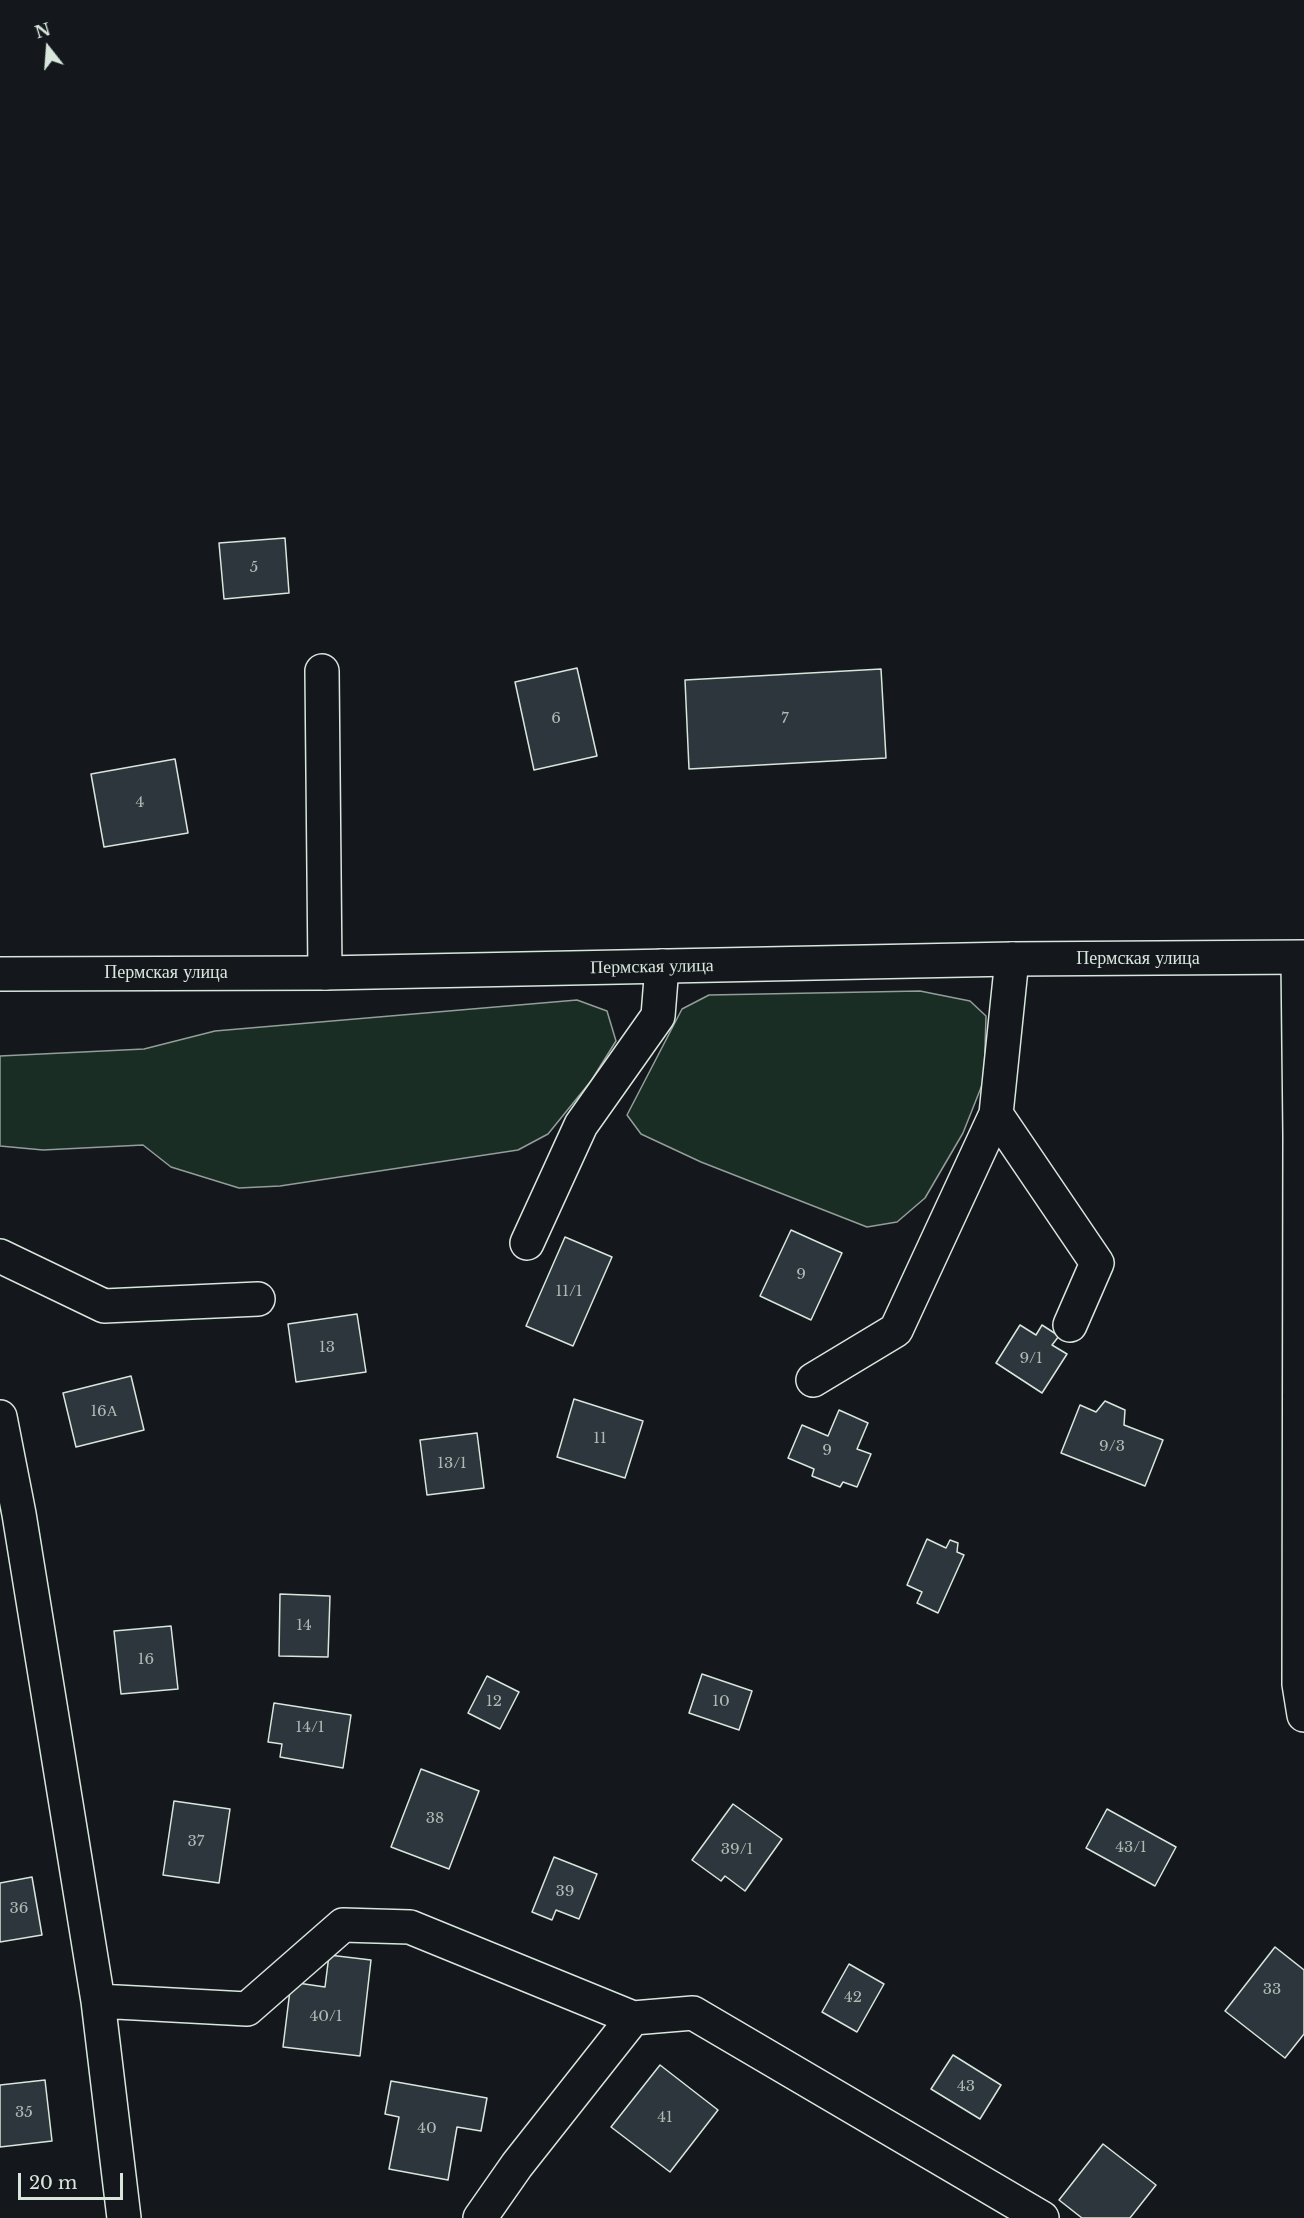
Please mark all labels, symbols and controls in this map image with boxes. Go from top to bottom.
north arrow [18,18,78,78]
text: N [33,19,53,43]
house number: 5 [250,559,258,577]
house number: 6 [551,710,561,728]
house number: 7 [781,710,789,728]
house number: 4 [136,794,144,812]
street label: Пермская улица [1076,948,1200,970]
street label: Пермская улица [590,955,714,979]
street label: Пермская улица [104,962,228,984]
house number: 9 [796,1266,806,1284]
house number: 11/1 [556,1283,582,1301]
house number: 13 [319,1339,335,1357]
house number: 9/1 [1019,1350,1043,1368]
house number: 16А [90,1403,118,1421]
house number: 11 [593,1430,607,1448]
house number: 9/3 [1099,1438,1125,1456]
house number: 9 [822,1442,832,1460]
house number: 13/1 [437,1455,467,1473]
house number: 14 [296,1617,312,1635]
house number: 16 [138,1651,154,1669]
house number: 12 [486,1693,502,1711]
house number: 10 [712,1693,730,1711]
house number: 14/1 [295,1719,325,1737]
house number: 38 [426,1810,444,1828]
house number: 37 [188,1833,204,1851]
house number: 43/1 [1115,1839,1147,1857]
house number: 39/1 [721,1841,753,1859]
house number: 39 [556,1883,574,1901]
house number: 36 [10,1900,28,1918]
house number: 33 [1263,1981,1281,1999]
house number: 42 [844,1989,862,2007]
house number: 40/1 [309,2008,343,2026]
house number: 43 [957,2078,975,2096]
house number: 35 [15,2104,33,2122]
house number: 41 [657,2109,673,2127]
house number: 40 [417,2120,437,2138]
scale bar [21,2161,126,2199]
text: 20 m [29,2172,77,2194]

